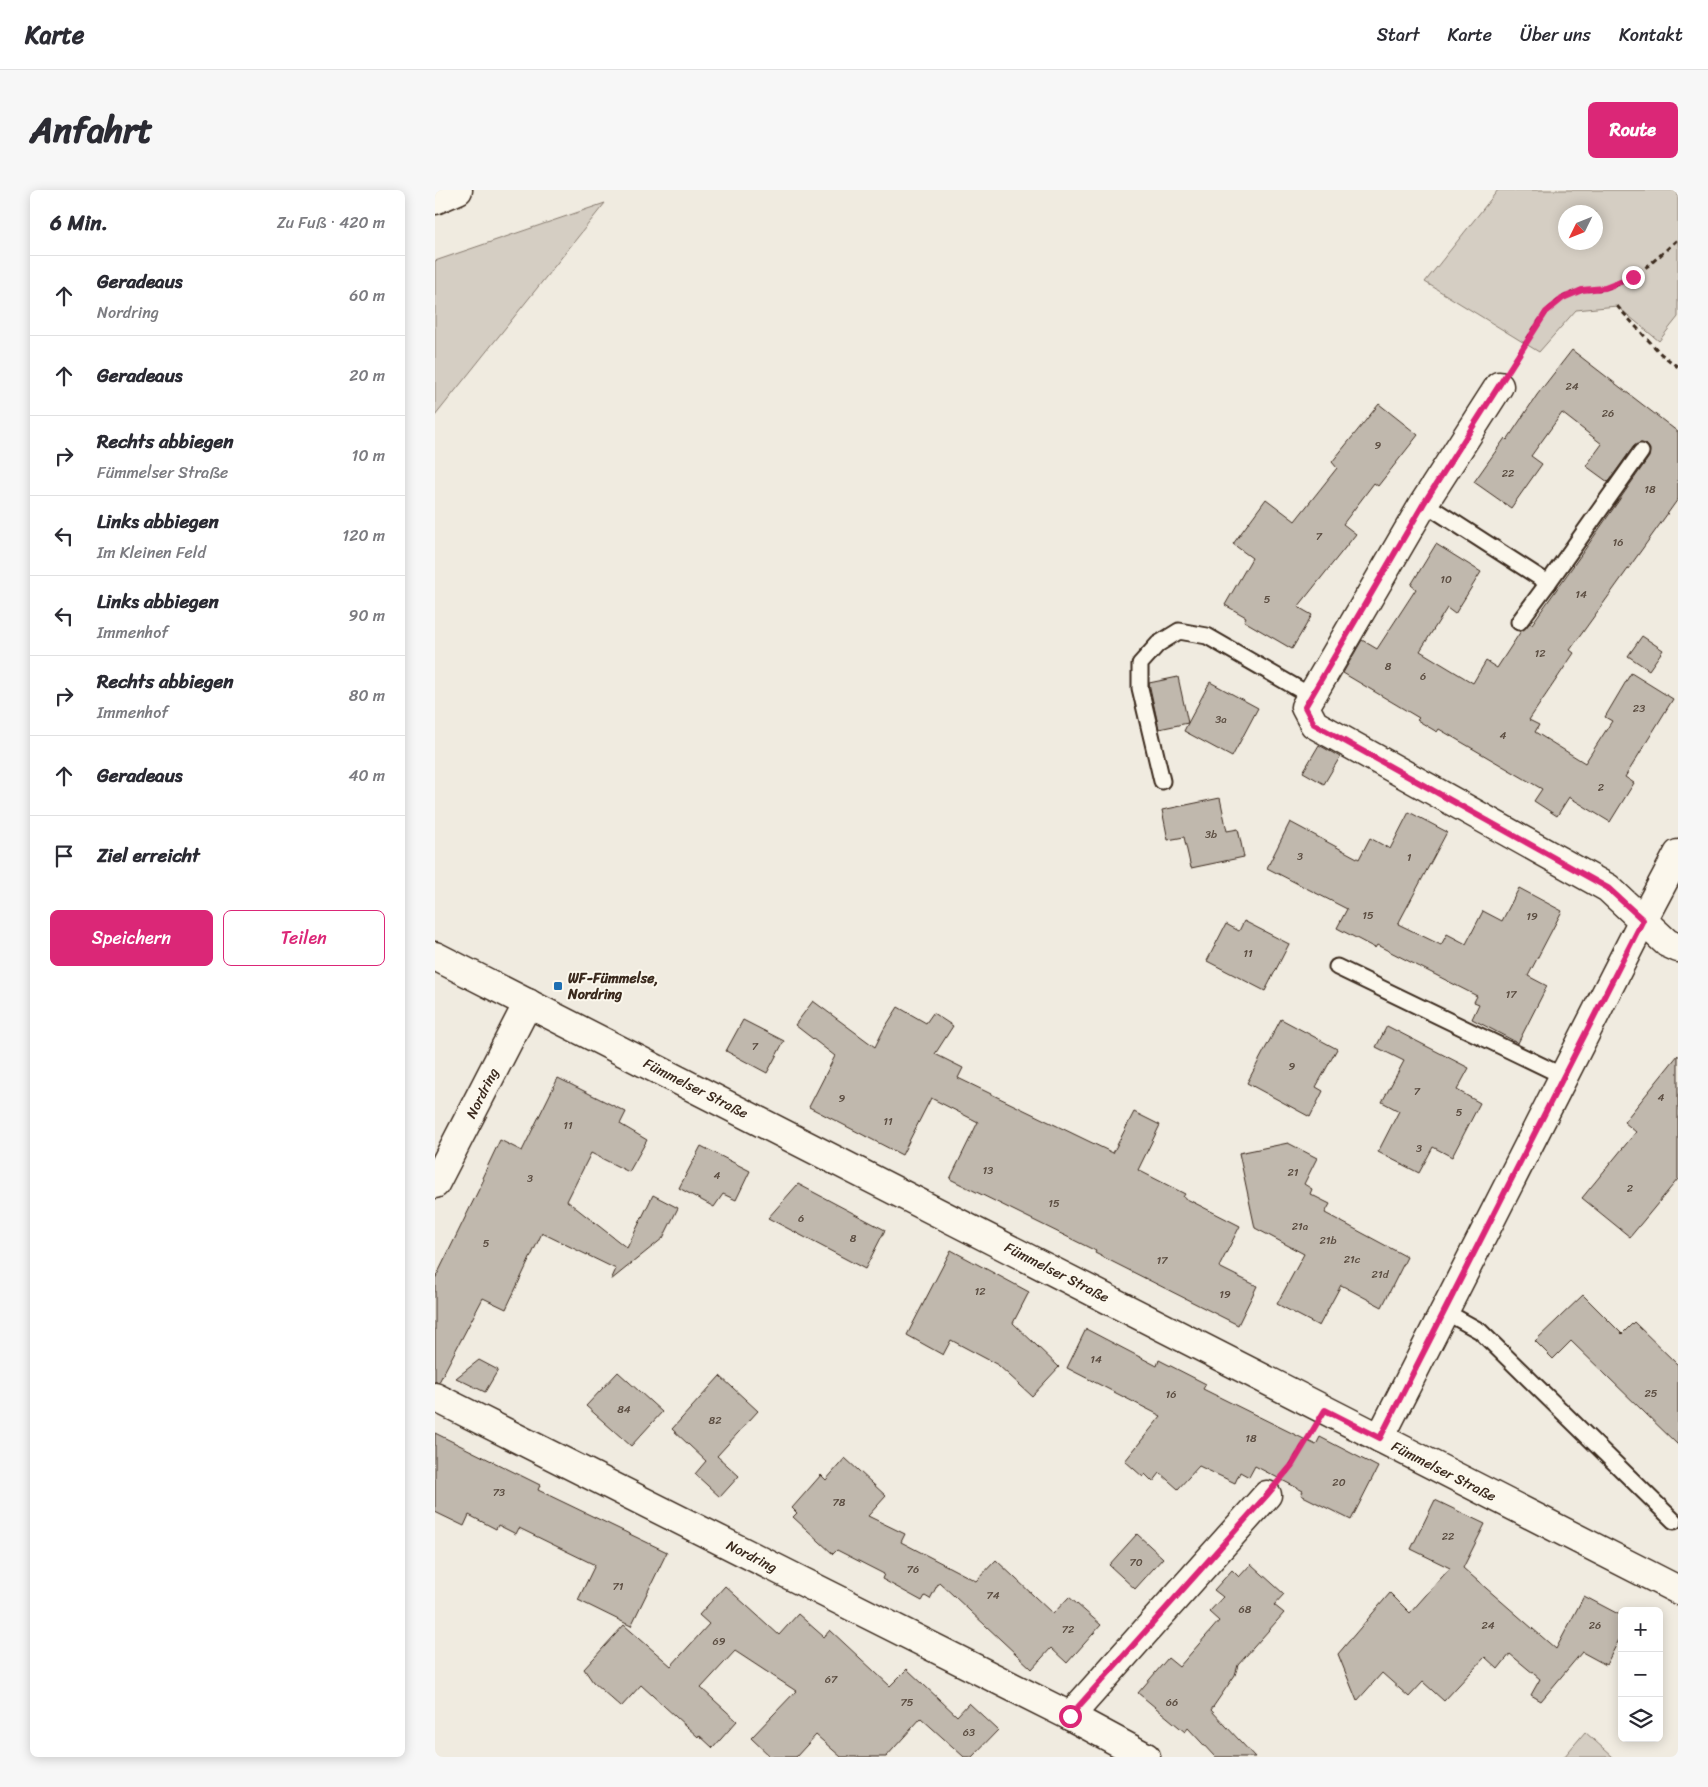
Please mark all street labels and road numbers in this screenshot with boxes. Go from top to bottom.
street label: Fümmelser Straße [639,1051,753,1126]
street label: Nordring [459,1063,506,1123]
street label: Fümmelser Straße [1000,1235,1114,1310]
street label: Fümmelser Straße [1387,1434,1501,1509]
street label: Nordring [722,1533,782,1580]

